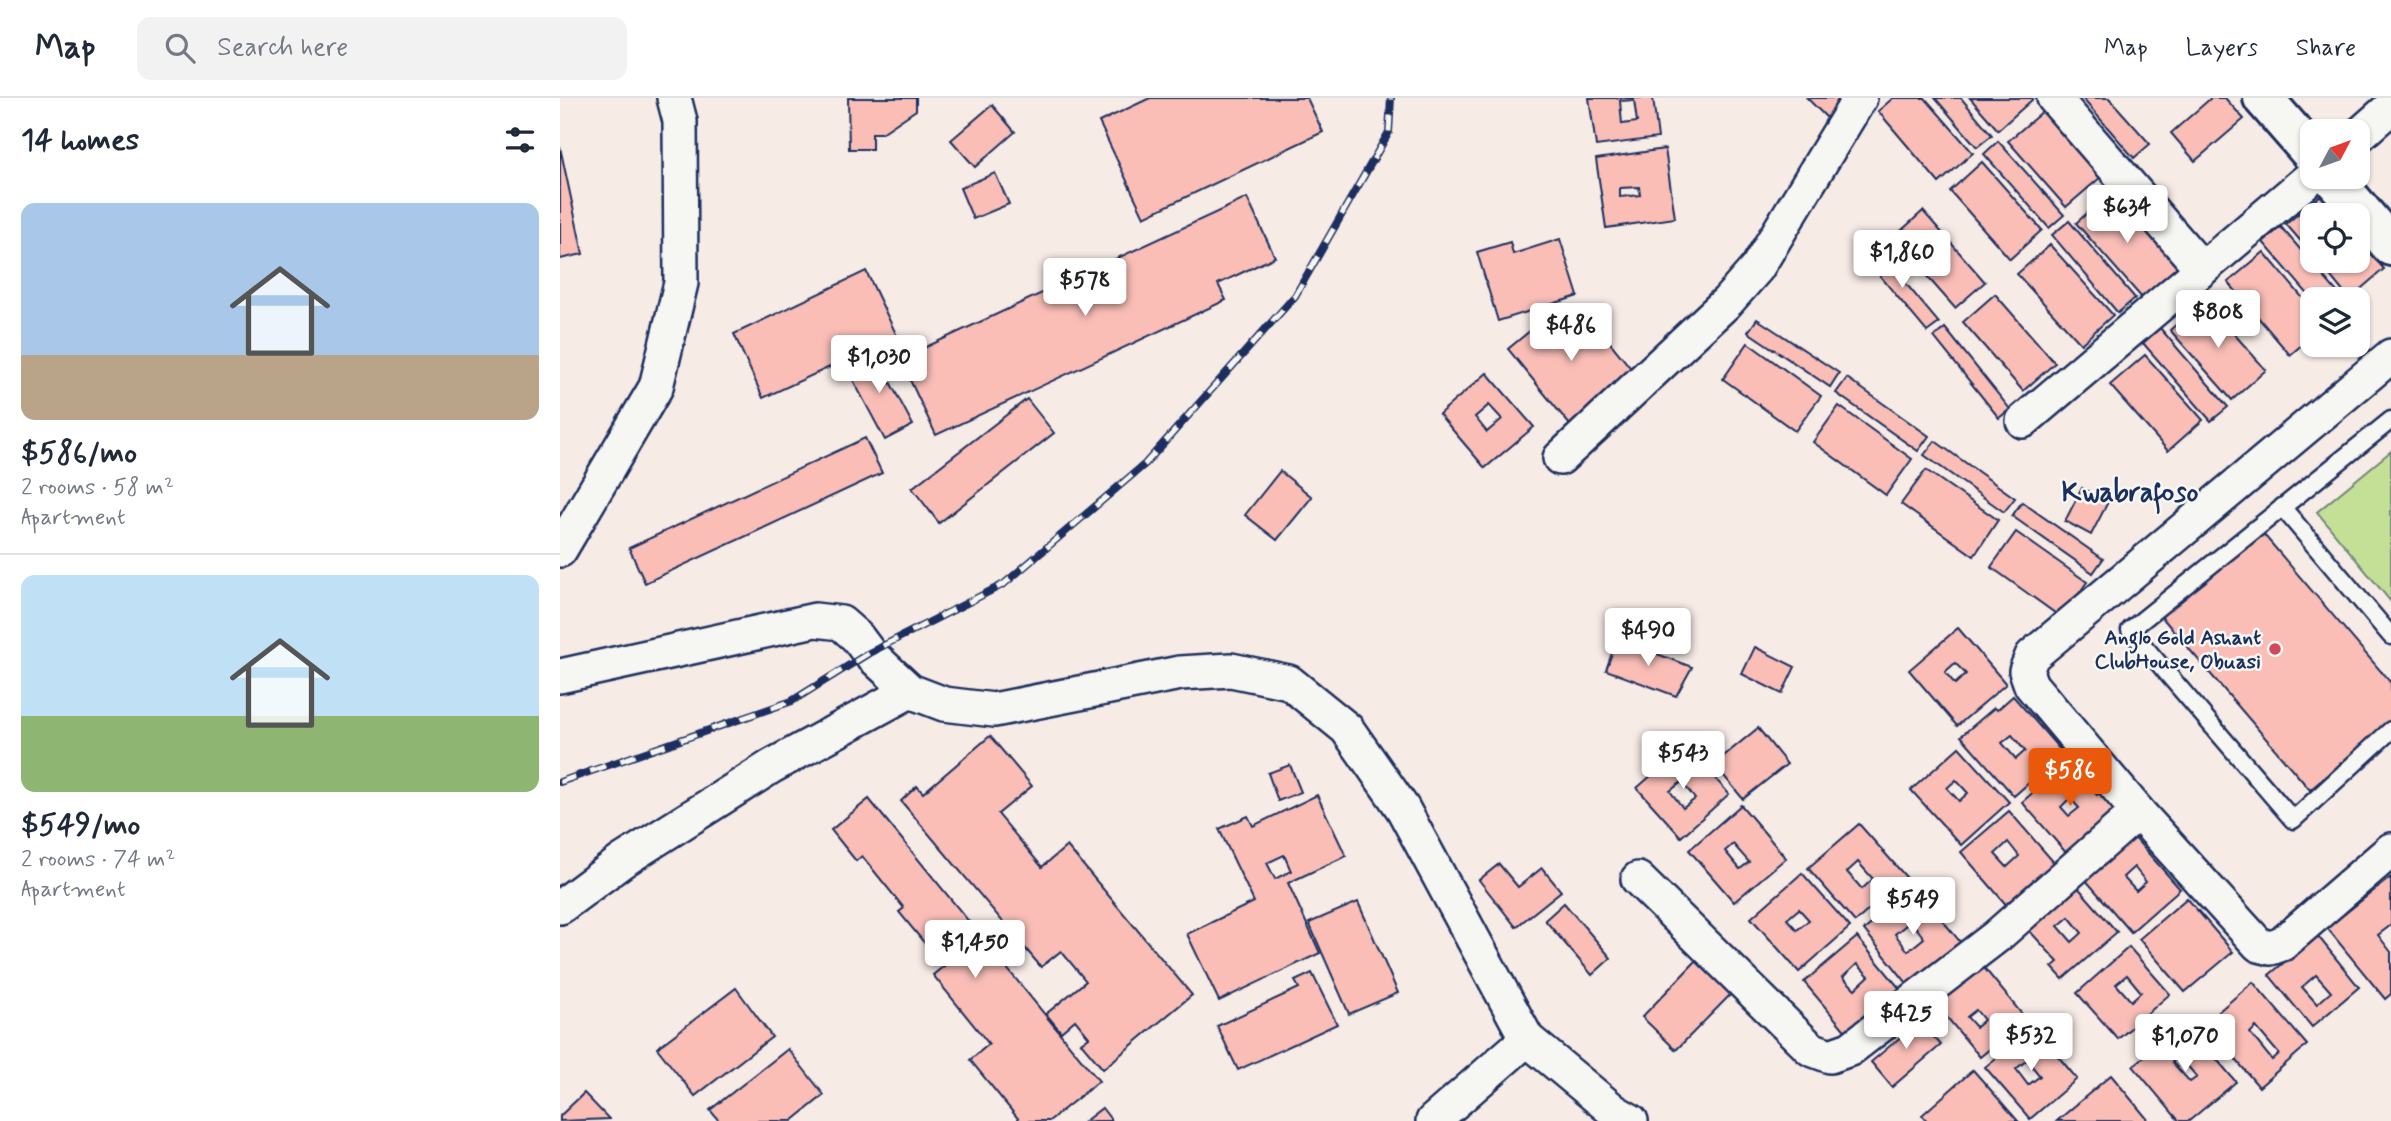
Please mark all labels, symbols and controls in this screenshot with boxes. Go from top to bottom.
search box [137,17,627,80]
text: Map [35,26,95,70]
icon: search [161,29,199,67]
text: Search here [217,31,348,65]
text: Map [2104,33,2148,64]
text: Layers [2186,33,2258,64]
text: Share [2296,33,2356,64]
north arrow [2300,119,2370,189]
map controls [2300,119,2370,357]
text: 14 homes [21,121,139,160]
icon: filters [501,121,539,159]
pin: $634 [2086,186,2168,245]
text: $634 [2103,193,2151,223]
button: locate [2300,203,2370,273]
pin: $1,860 [1845,230,1959,290]
text: $1,860 [1869,238,1935,268]
icon: home [217,248,343,374]
pin: $578 [1044,258,1126,318]
text: $578 [1059,266,1111,296]
button: layers [2300,287,2370,357]
pin: $808 [2177,290,2259,350]
text: $808 [2192,298,2244,328]
pin: $486 [1530,303,1612,363]
text: $486 [1546,311,1596,341]
pin: $1,030 [822,336,936,395]
text: $1,030 [847,343,911,373]
text: $586/mo [21,434,137,473]
text: 2 rooms · 58 m² [21,473,174,503]
district label: Kwabrafoso [2061,475,2199,515]
text: Apartment [21,503,126,533]
pin: $490 [1607,608,1689,668]
text: $490 [1621,616,1675,646]
icon: home [217,620,343,746]
place label: Anglo Gold Ashant ClubHouse, Obuasi [2095,624,2261,676]
marker: Anglo Gold Ashant ClubHouse, Obuasi [2267,641,2283,657]
pin: $543 [1642,732,1724,791]
text: $543 [1658,739,1708,769]
pin: $586 [2029,748,2111,808]
text: $586 [2045,756,2095,786]
text: $549/mo [21,806,140,845]
text: 2 rooms · 74 m² [21,845,176,875]
text: Apartment [21,875,126,905]
pin: $549 [1872,878,1954,937]
text: $549 [1886,885,1940,915]
pin: $1,450 [918,920,1032,980]
text: $1,450 [941,928,1009,958]
pin: $425 [1865,992,1947,1051]
text: $425 [1880,999,1932,1029]
pin: $532 [1990,1014,2072,1073]
pin: $1,070 [2128,1014,2242,1074]
text: $532 [2006,1021,2056,1051]
text: $1,070 [2151,1022,2219,1052]

